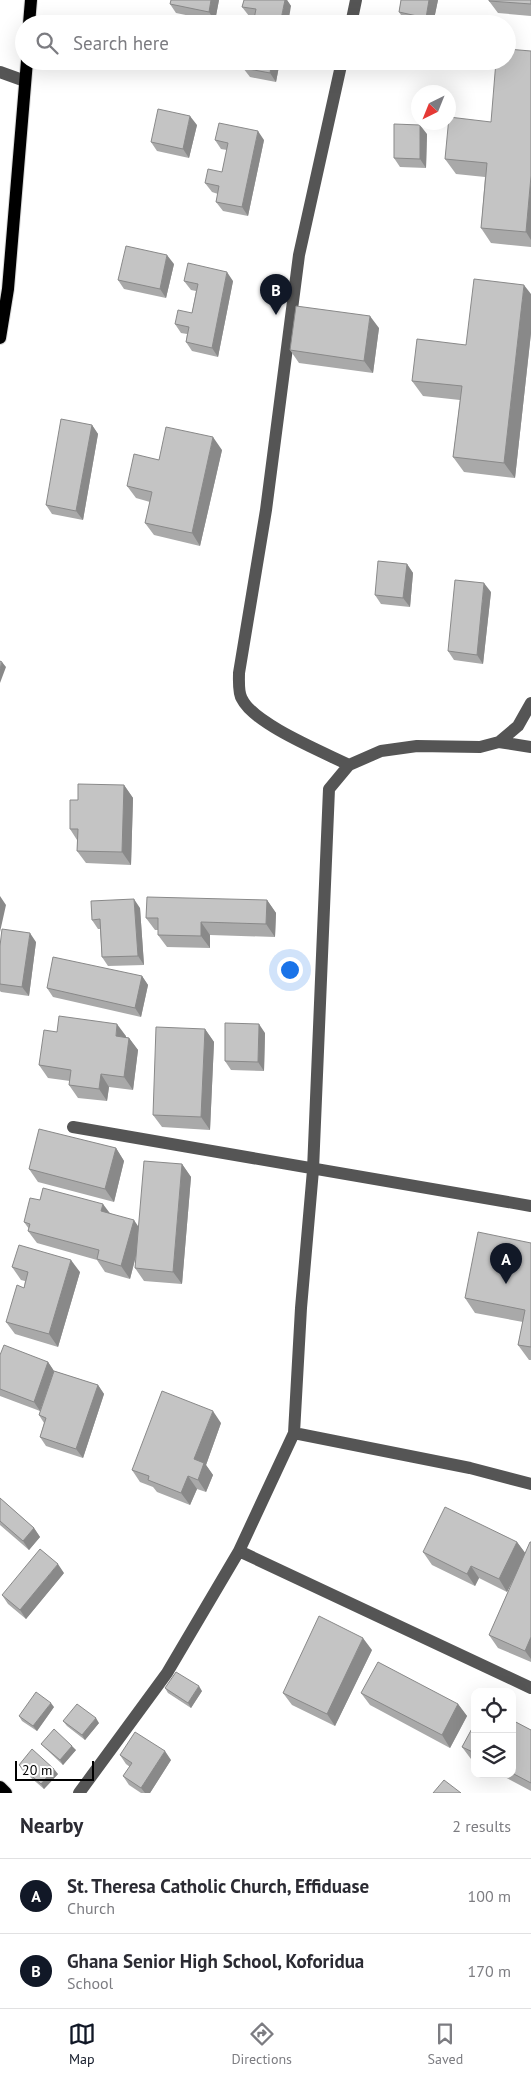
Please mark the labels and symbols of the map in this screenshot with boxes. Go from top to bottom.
north arrow [411,85,456,130]
pin: B [260,274,292,315]
your location [277,957,303,983]
pin: A [490,1243,522,1284]
scale bar [15,1758,94,1781]

